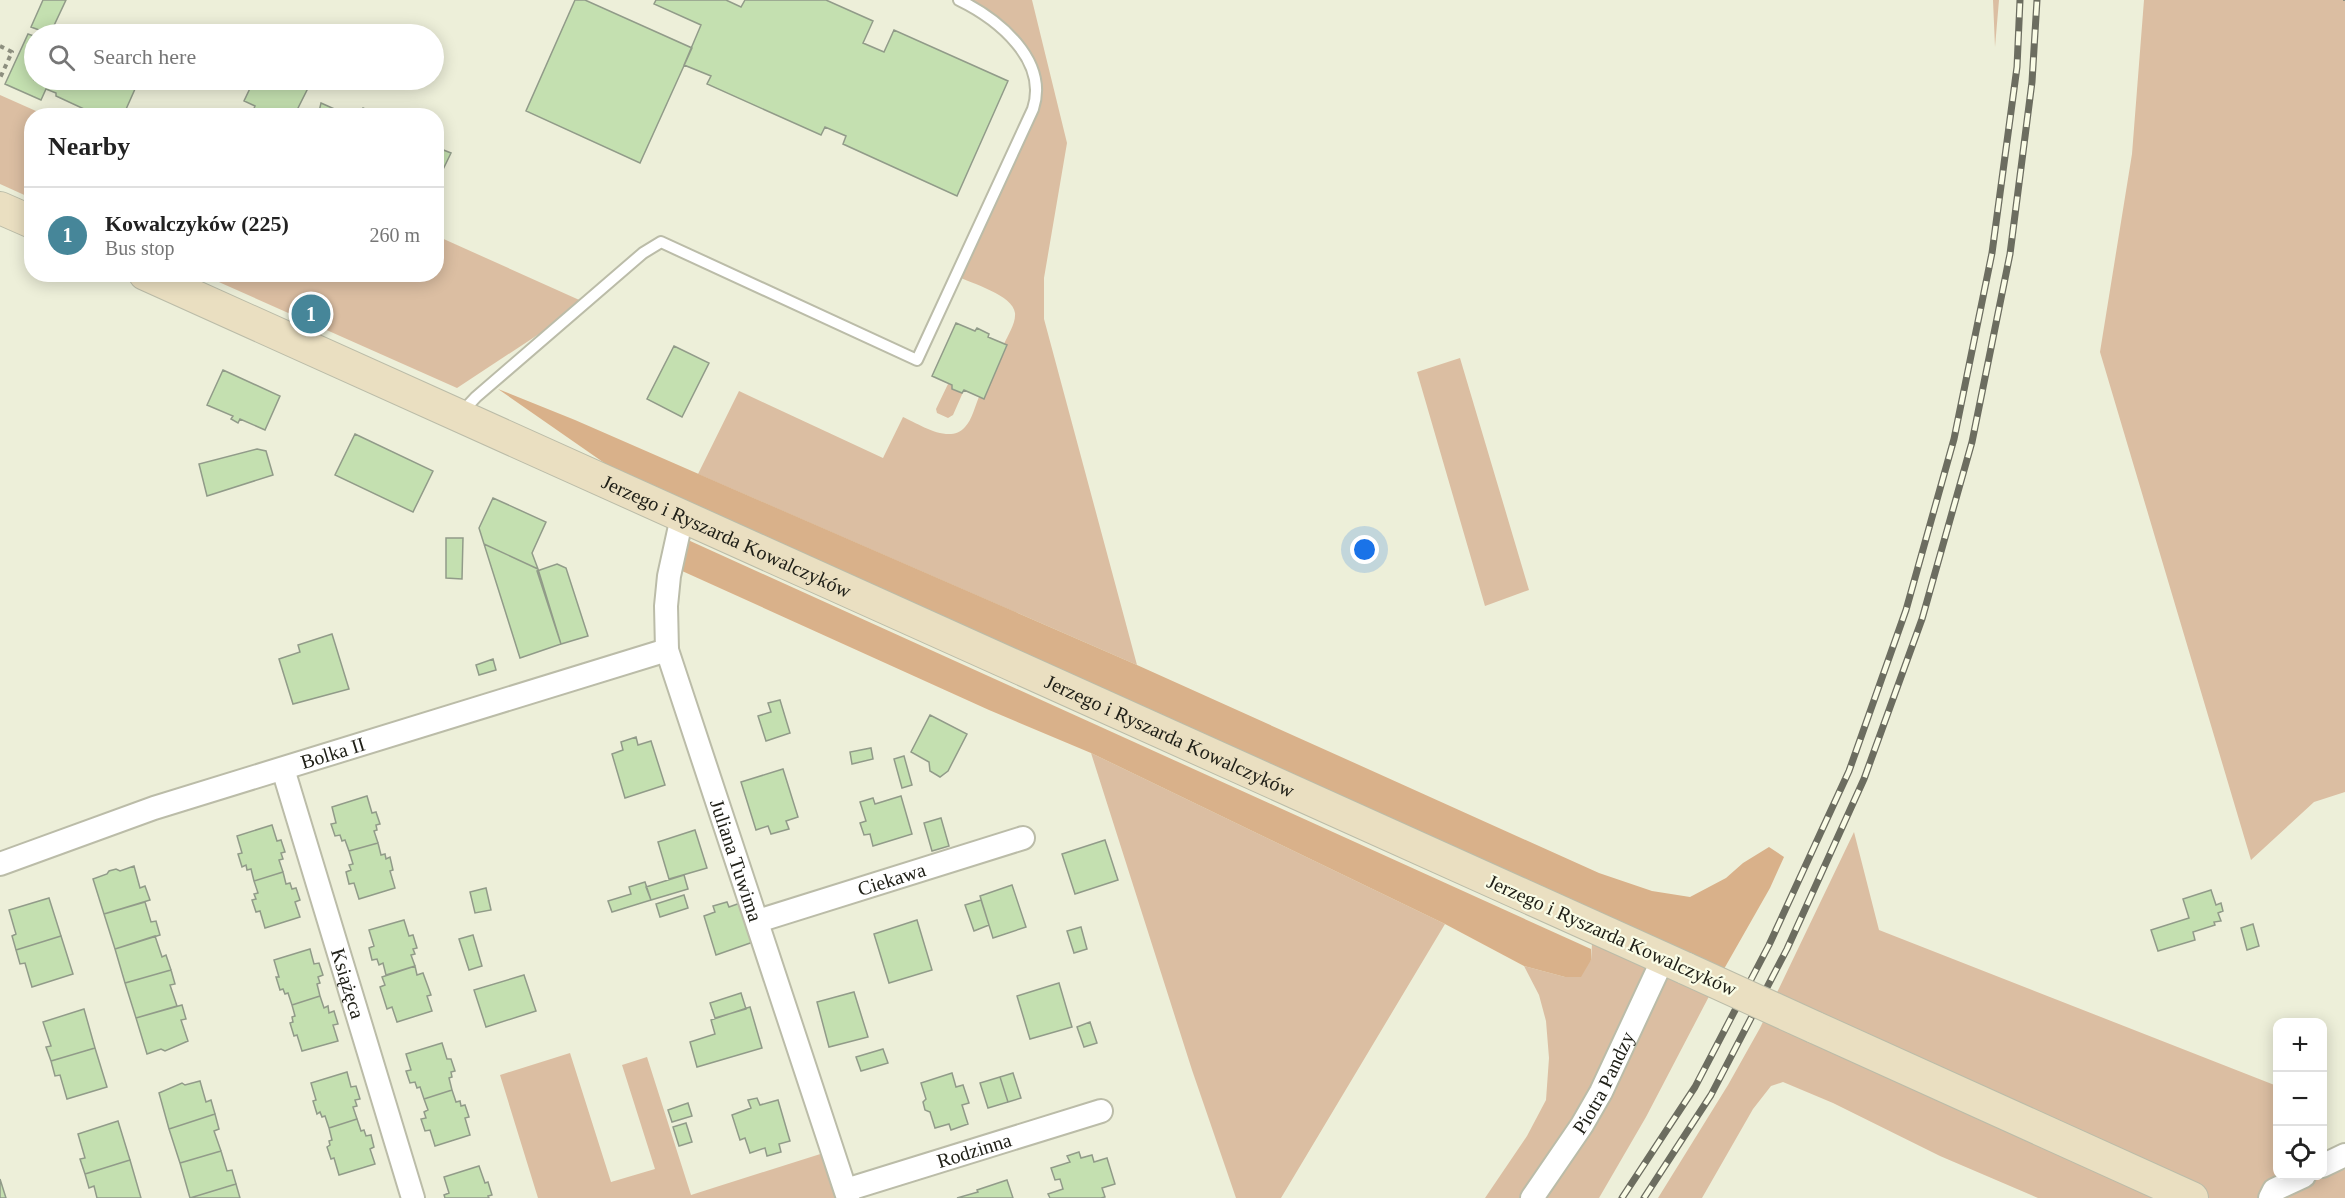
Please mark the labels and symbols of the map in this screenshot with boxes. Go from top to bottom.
pin: 1 [292,292,330,336]
street label: Jerzego i Ryszarda Kowalczyków [599,470,855,602]
your location [1350,535,1379,564]
street label: Jerzego i Ryszarda Kowalczyków [1042,670,1298,802]
street label: Bolka II [298,733,368,773]
street label: Juliana Tuwima [706,796,767,924]
street label: Ciekawa [855,858,928,900]
street label: Jerzego i Ryszarda Kowalczyków [1483,870,1741,1001]
street label: Książęca [327,946,369,1021]
street label: Piotra Pandzy [1568,1028,1639,1138]
street label: Rodzinna [934,1128,1014,1172]

